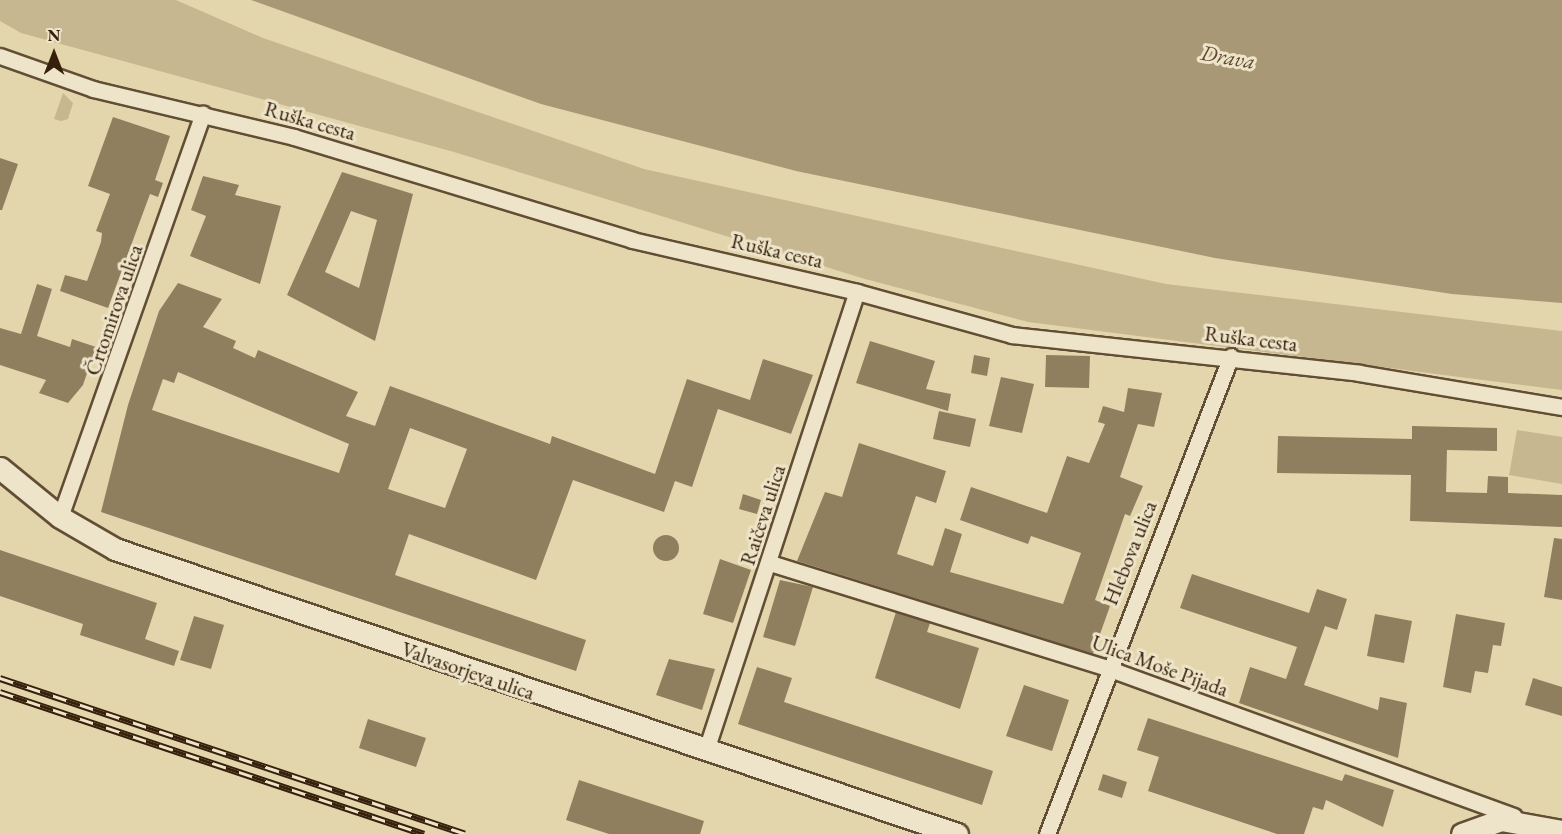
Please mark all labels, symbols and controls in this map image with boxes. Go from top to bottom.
north arrow [24,24,84,84]
text: N [48,25,60,46]
water label: Drava [1199,39,1257,75]
street label: Ruška cesta [262,96,358,146]
street label: Ruška cesta [729,228,825,274]
street label: Črtomirova ulica [80,241,148,379]
street label: Ruška cesta [1203,321,1299,357]
street label: Raičeva ulica [735,462,791,568]
street label: Hlebova ulica [1098,497,1162,609]
street label: Ulica Moše Pijada [1088,630,1232,702]
street label: Valvasorjeva ulica [398,636,538,706]

